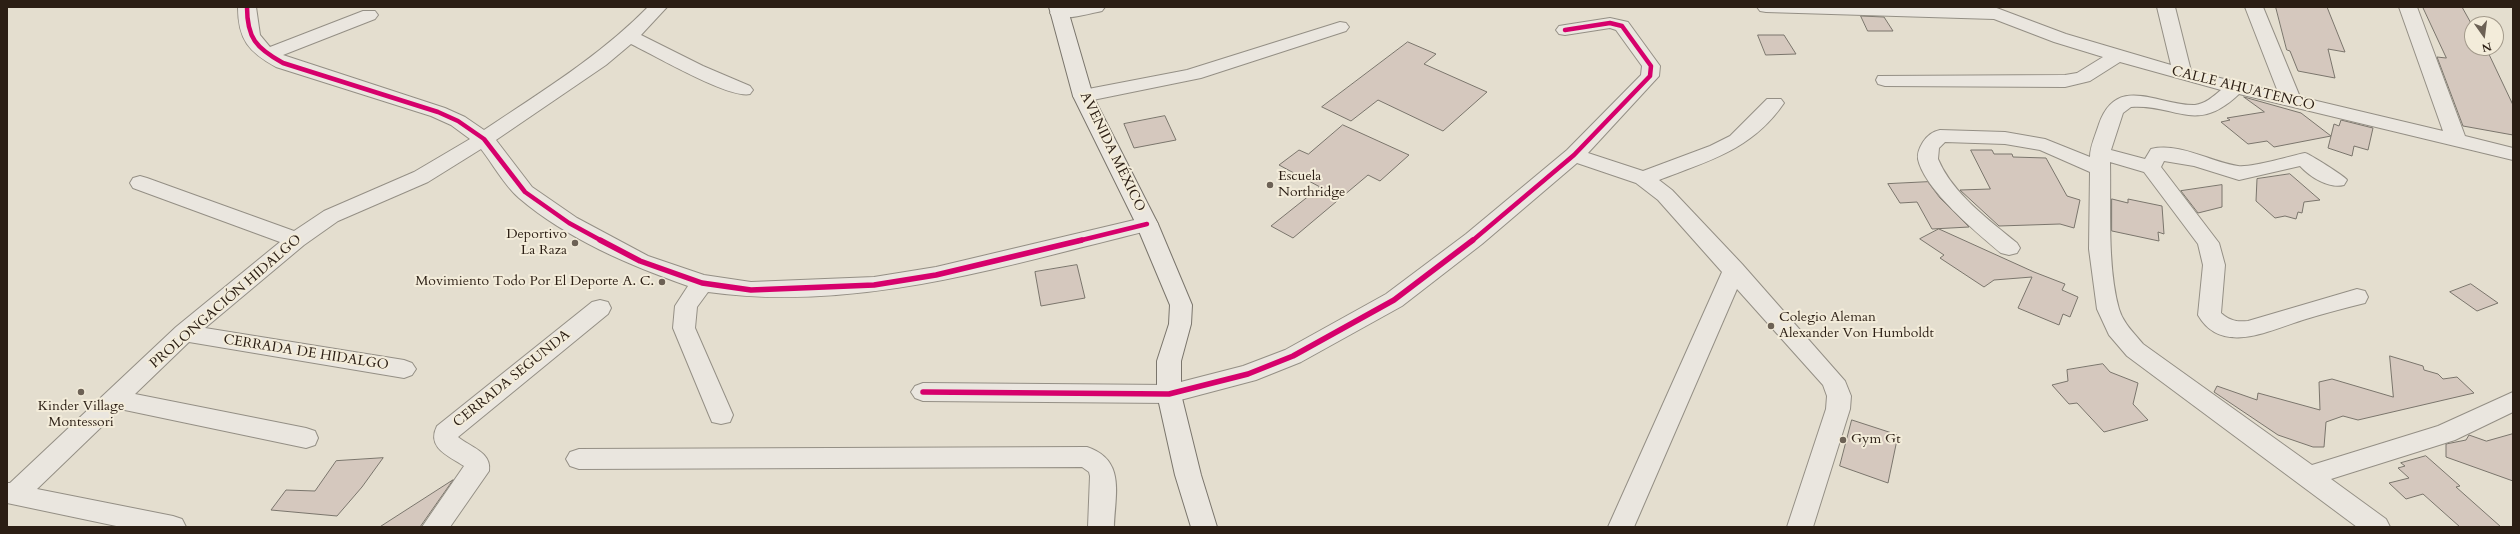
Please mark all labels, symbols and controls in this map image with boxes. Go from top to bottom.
north arrow [2464,16,2504,56]
text: N [2480,39,2493,56]
street label: CALLE AHUATENCO [2170,63,2316,115]
street label: AVENIDA MÉXICO [1076,89,1148,215]
place label: Escuela Northridge [1278,169,1345,202]
marker: Escuela Northridge [1265,180,1275,190]
place label: Deportivo La Raza [506,227,567,260]
street label: PROLONGACIÓN HIDALGO [147,232,305,372]
marker: Deportivo La Raza [570,238,580,248]
place label: Movimiento Todo Por El Deporte A. C. [415,274,654,290]
marker: Movimiento Todo Por El Deporte A. C. [657,277,667,287]
place label: Colegio Aleman Alexander Von Humboldt [1779,310,1934,342]
marker: Colegio Aleman Alexander Von Humboldt [1766,321,1776,331]
street label: CERRADA SEGUNDA [450,327,574,431]
street label: CERRADA DE HIDALGO [222,332,390,374]
marker: Kinder Village Montessori [76,387,86,397]
place label: Kinder Village Montessori [38,399,124,432]
place label: Gym Gt [1851,432,1901,448]
marker: Gym Gt [1838,435,1848,445]

